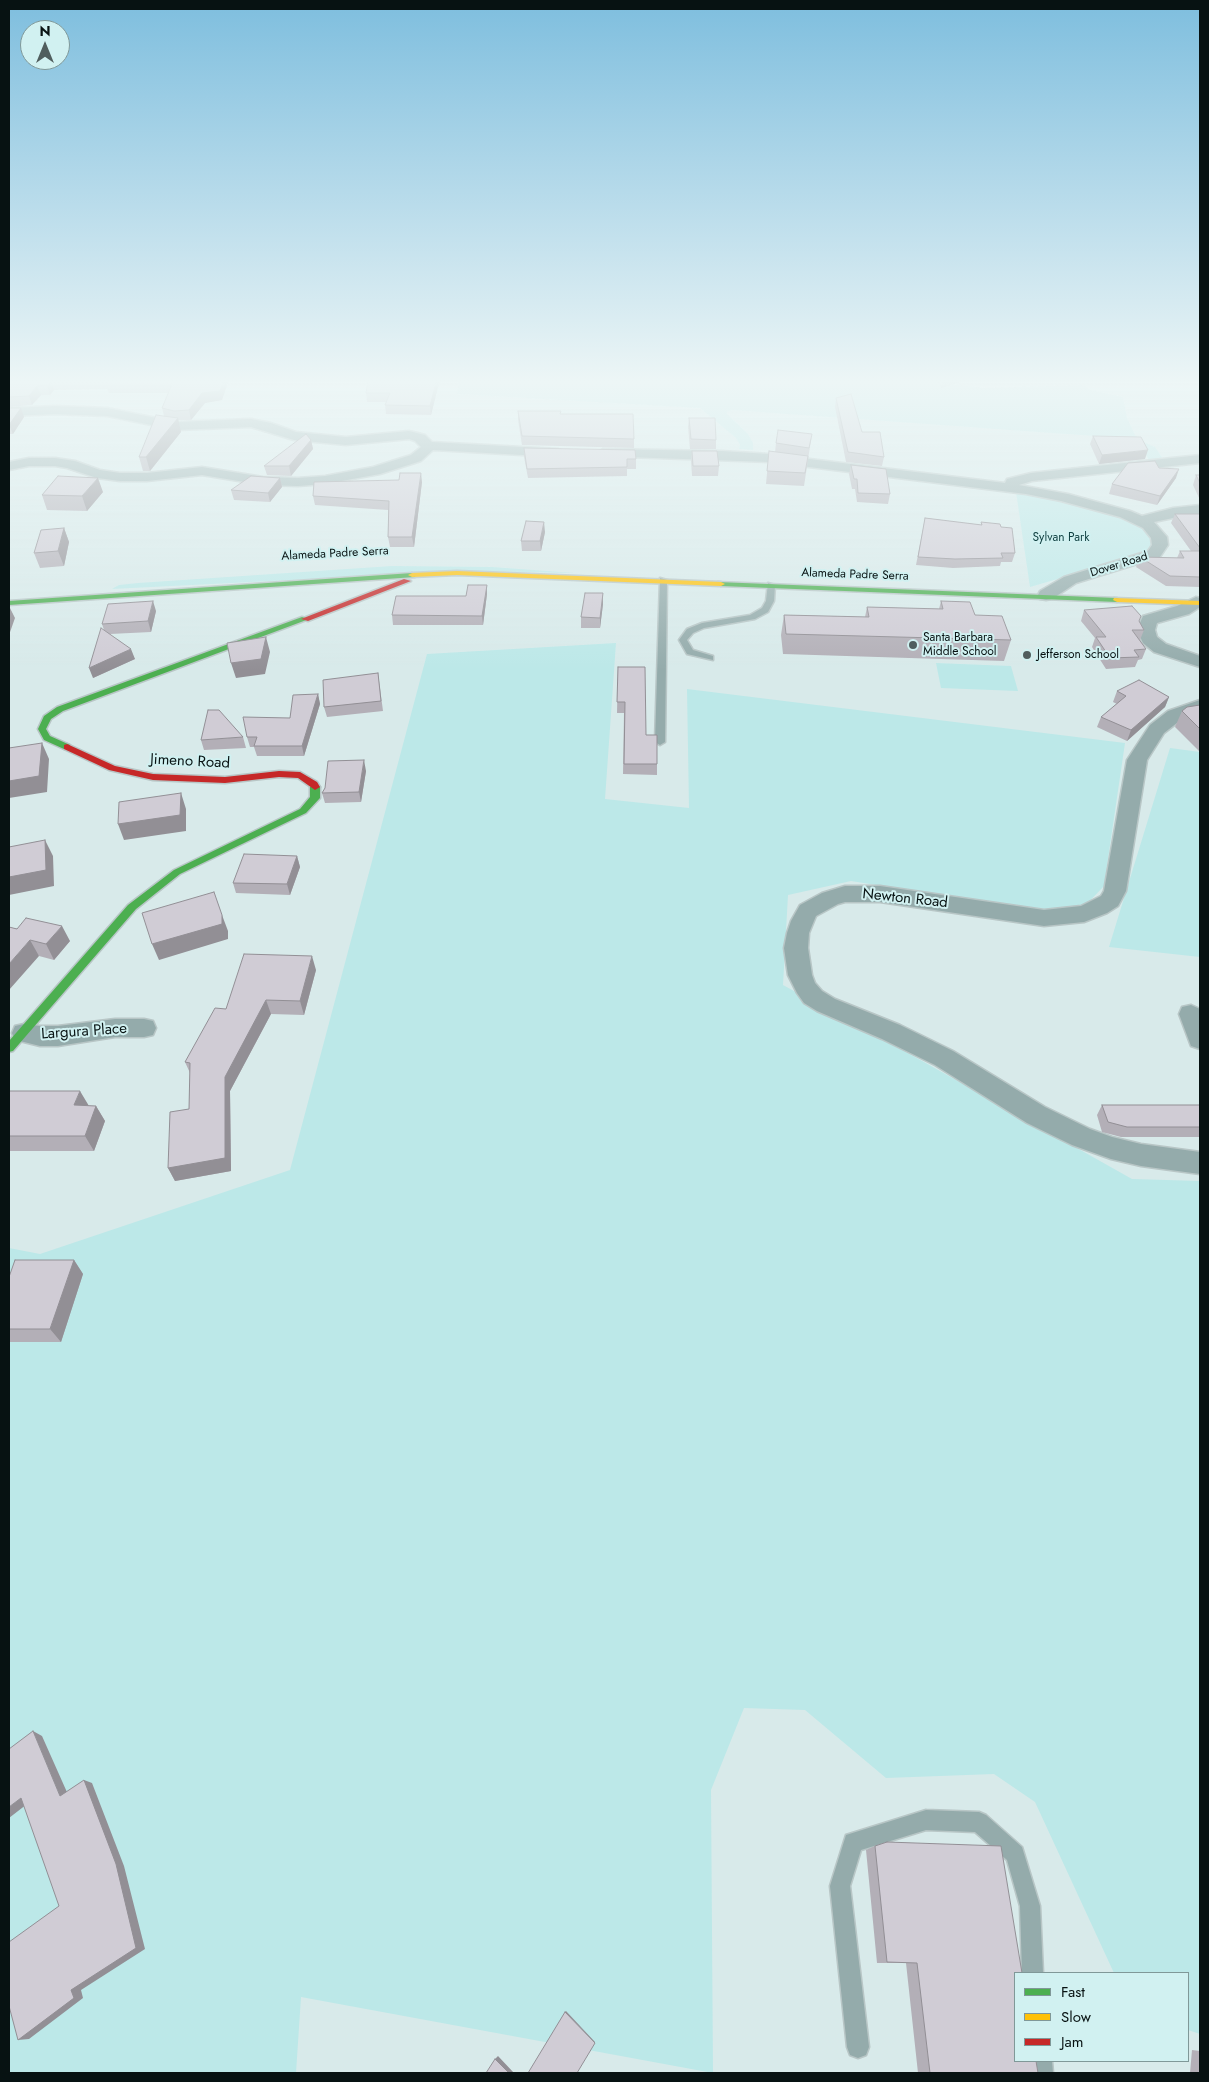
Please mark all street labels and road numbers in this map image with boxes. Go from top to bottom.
street label: Alameda Padre Serra [281,544,389,564]
street label: Dover Road [1088,549,1150,581]
street label: Alameda Padre Serra [801,566,909,584]
street label: Jimeno Road [150,751,230,773]
street label: Newton Road [861,886,949,912]
street label: Largura Place [41,1020,127,1044]

